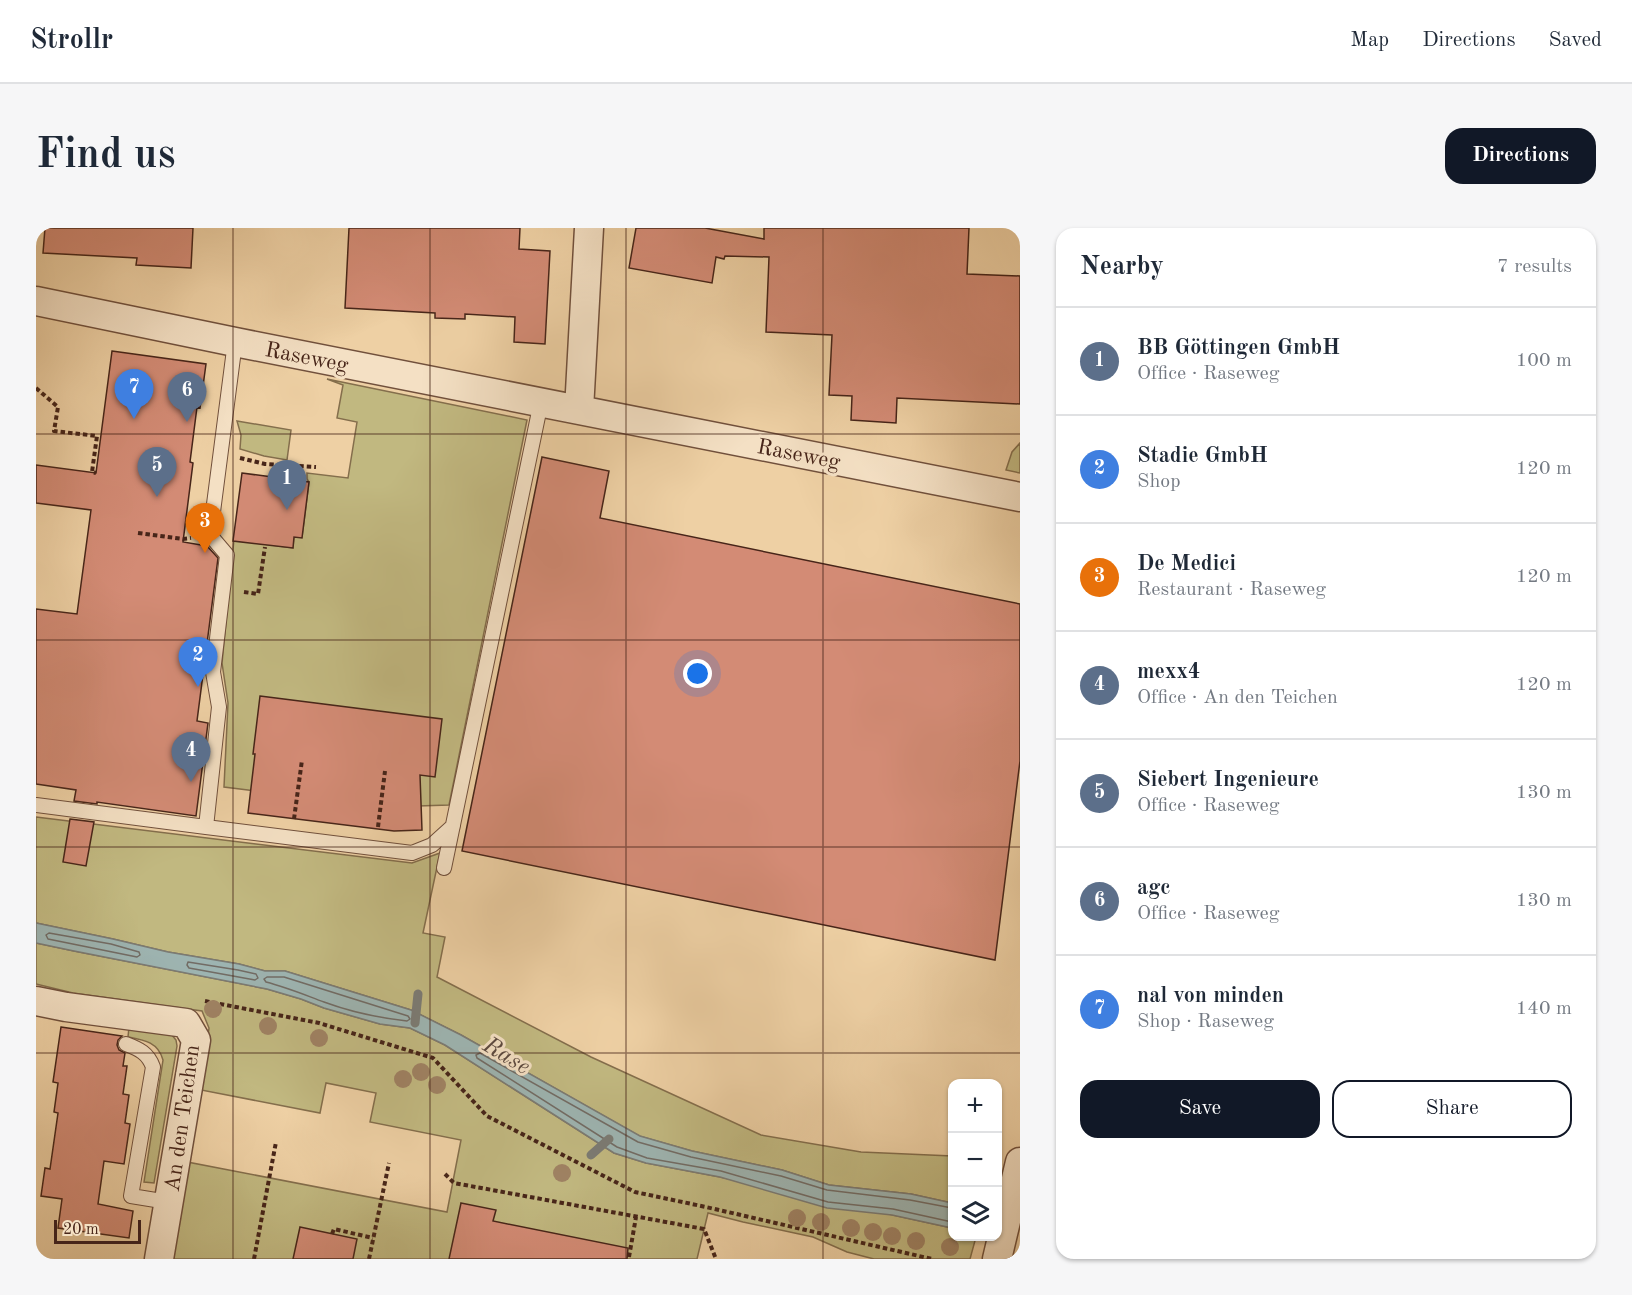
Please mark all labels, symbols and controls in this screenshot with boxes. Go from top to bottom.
text: Strollr [30,27,113,55]
text: Map [1350,30,1389,51]
text: Directions [1422,30,1516,51]
text: Saved [1549,30,1602,51]
button: Directions [1445,128,1596,184]
text: Find us [36,135,175,177]
text: Nearby [1080,254,1164,280]
text: 7 results [1497,257,1572,277]
text: BB Göttingen GmbH [1137,337,1340,359]
street label: Raseweg [263,339,350,377]
text: 1 [1094,351,1105,371]
text: 100 m [1516,351,1572,371]
text: Office · Raseweg [1137,364,1280,384]
pin: 7 [114,370,154,419]
pin: 6 [168,372,206,422]
street label: Raseweg [755,436,842,474]
text: Stadie GmbH [1137,445,1268,467]
pin: 5 [138,448,176,497]
text: 2 [1094,459,1105,479]
text: 120 m [1516,459,1572,479]
pin: 1 [268,460,306,510]
text: Shop [1137,472,1181,492]
pin: 3 [186,504,224,553]
text: De Medici [1137,553,1236,575]
text: 3 [1094,567,1105,587]
text: 120 m [1516,567,1572,587]
text: Restaurant · Raseweg [1137,580,1326,600]
pin: 2 [178,638,218,687]
your location [683,659,712,688]
text: mexx4 [1137,661,1201,683]
text: 4 [1094,675,1105,695]
text: 120 m [1516,675,1572,695]
text: Office · An den Teichen [1137,688,1338,708]
pin: 4 [172,732,210,782]
text: Siebert Ingenieure [1137,769,1319,791]
text: 5 [1094,783,1105,803]
text: 130 m [1516,783,1572,803]
text: Office · Raseweg [1137,796,1280,816]
text: agc [1137,877,1171,899]
text: 6 [1094,891,1105,911]
text: 130 m [1516,891,1572,911]
text: Office · Raseweg [1137,904,1280,924]
text: nal von minden [1137,985,1284,1007]
text: 7 [1094,999,1105,1019]
text: 140 m [1516,999,1572,1019]
text: Shop · Raseweg [1137,1012,1274,1032]
water label: Rase [477,1033,534,1080]
street label: An den Teichen [162,1043,204,1193]
map controls [948,1079,1002,1241]
button: + [948,1079,1002,1133]
button: Save [1080,1080,1320,1138]
button: Share [1332,1080,1572,1138]
button: − [948,1133,1002,1187]
button: layers [948,1187,1002,1241]
scale bar [54,1217,141,1244]
text: 20 m [63,1222,99,1238]

